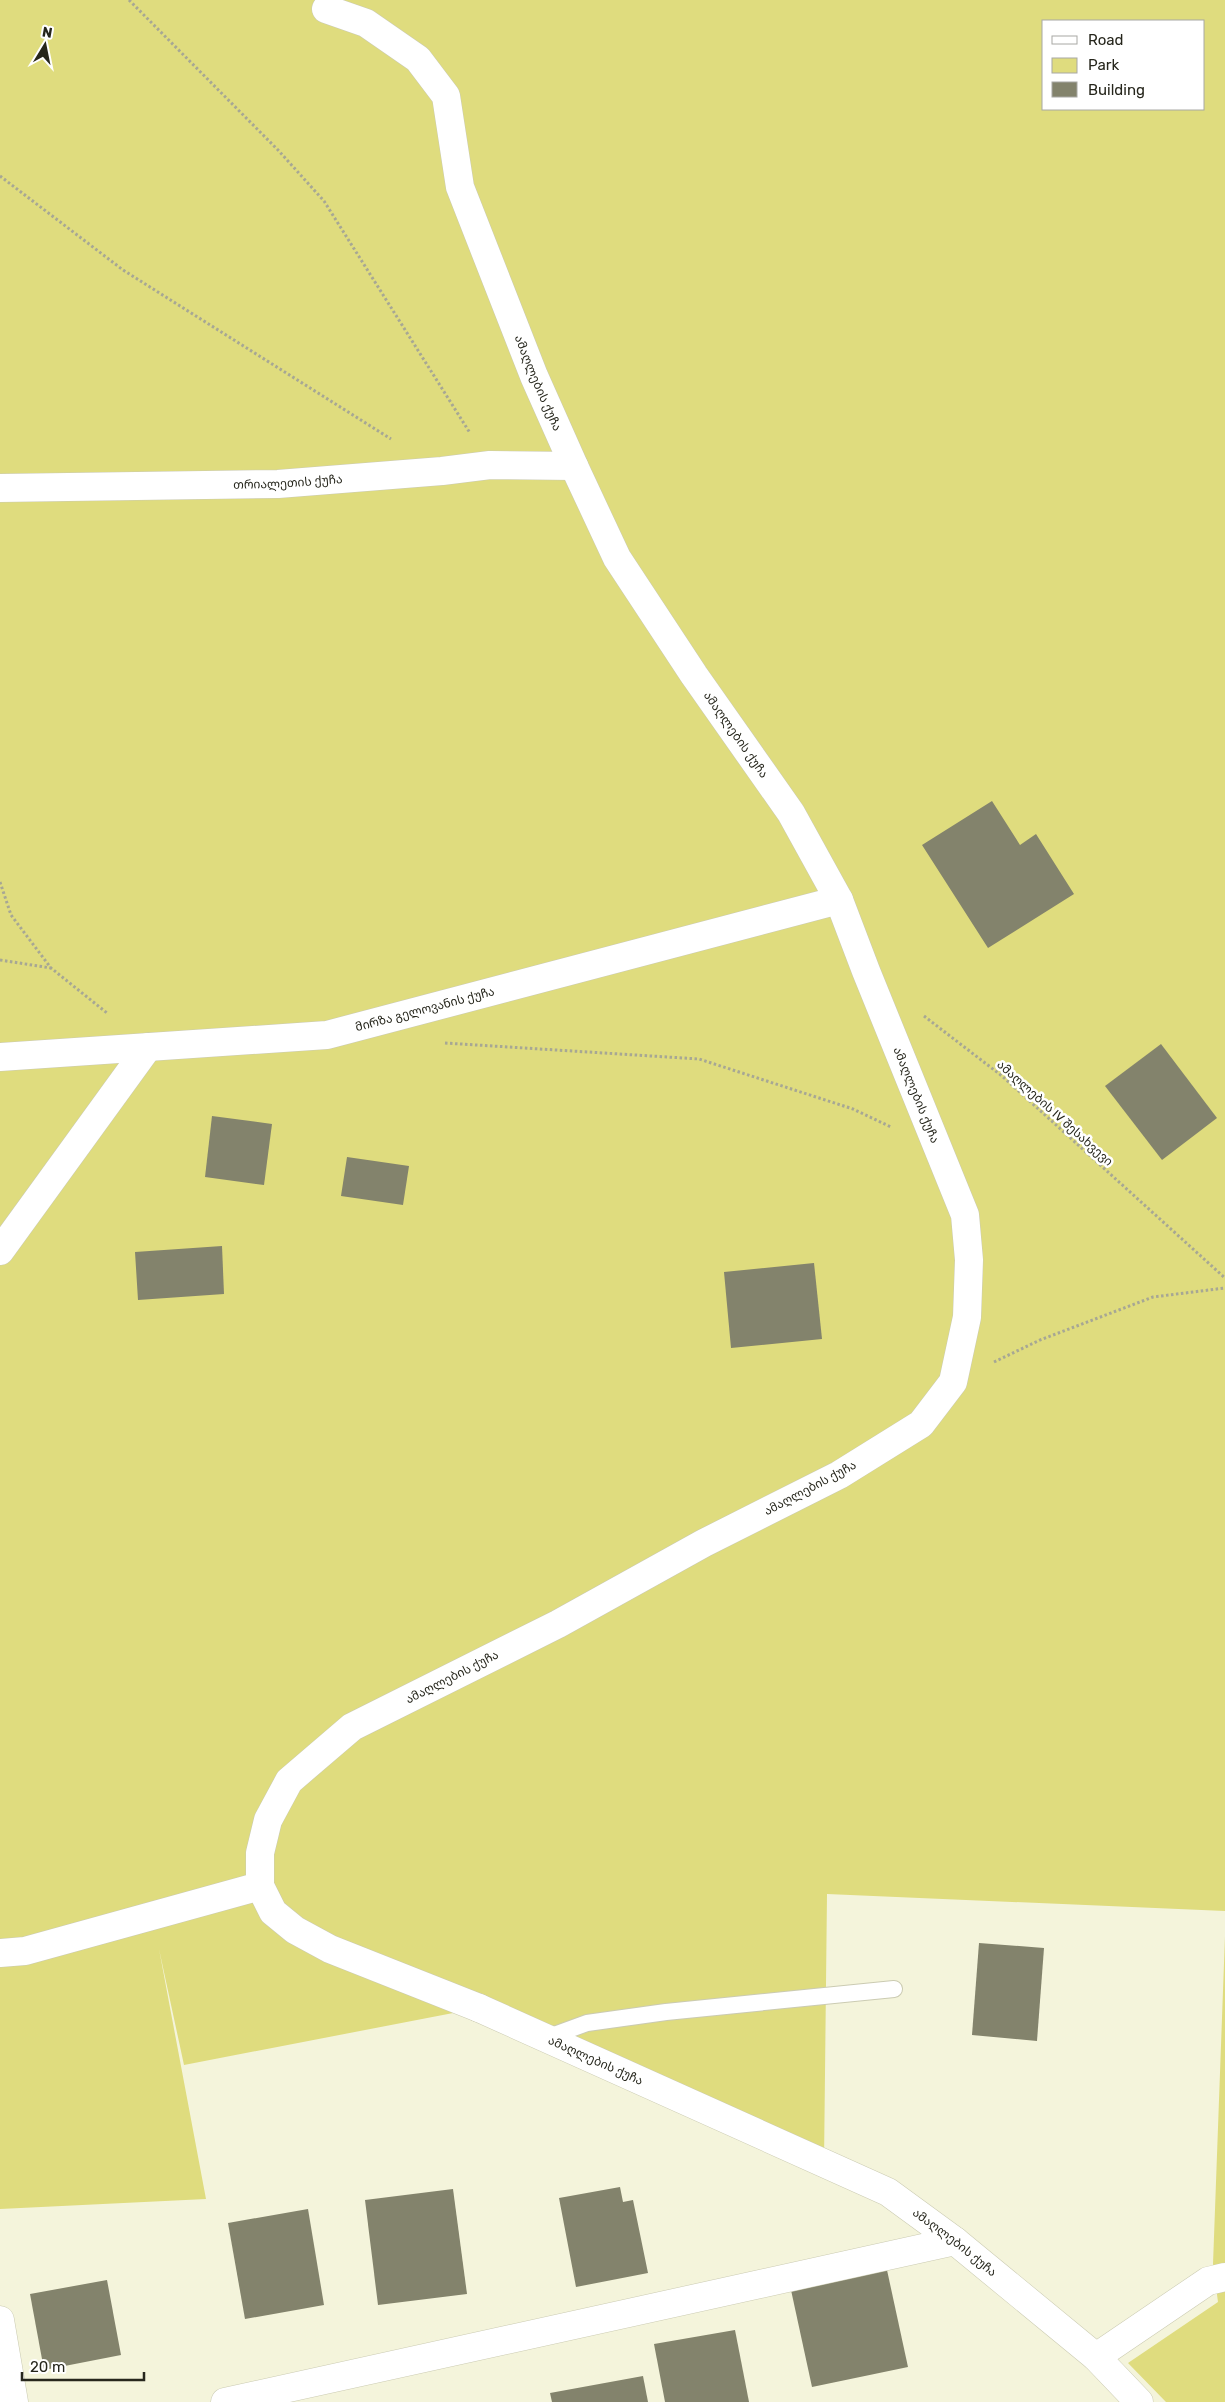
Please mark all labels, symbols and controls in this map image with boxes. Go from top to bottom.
north arrow [20,20,70,70]
legend [1042,20,1205,110]
text: N [41,23,54,42]
text: Road [1088,31,1124,49]
text: Park [1088,56,1119,74]
text: Building [1088,81,1145,99]
street label: ამაღლების ქუჩა [512,333,564,433]
street label: თრიალეთის ქუჩა [233,472,343,492]
street label: ამაღლების ქუჩა [701,689,771,781]
street label: მირზა გელოვანის ქუჩა [354,984,496,1034]
street label: ამაღლების ქუჩა [891,1045,942,1145]
street label: ამაღლების IV შესახვევი [994,1057,1116,1170]
street label: ამაღლების ქუჩა [761,1458,859,1519]
street label: ამაღლების ქუჩა [403,1647,501,1707]
street label: ამაღლების ქუჩა [546,2033,645,2088]
street label: ამაღლების ქუჩა [910,2205,999,2279]
scale bar [22,2350,145,2382]
text: 20 m [30,2358,65,2376]

